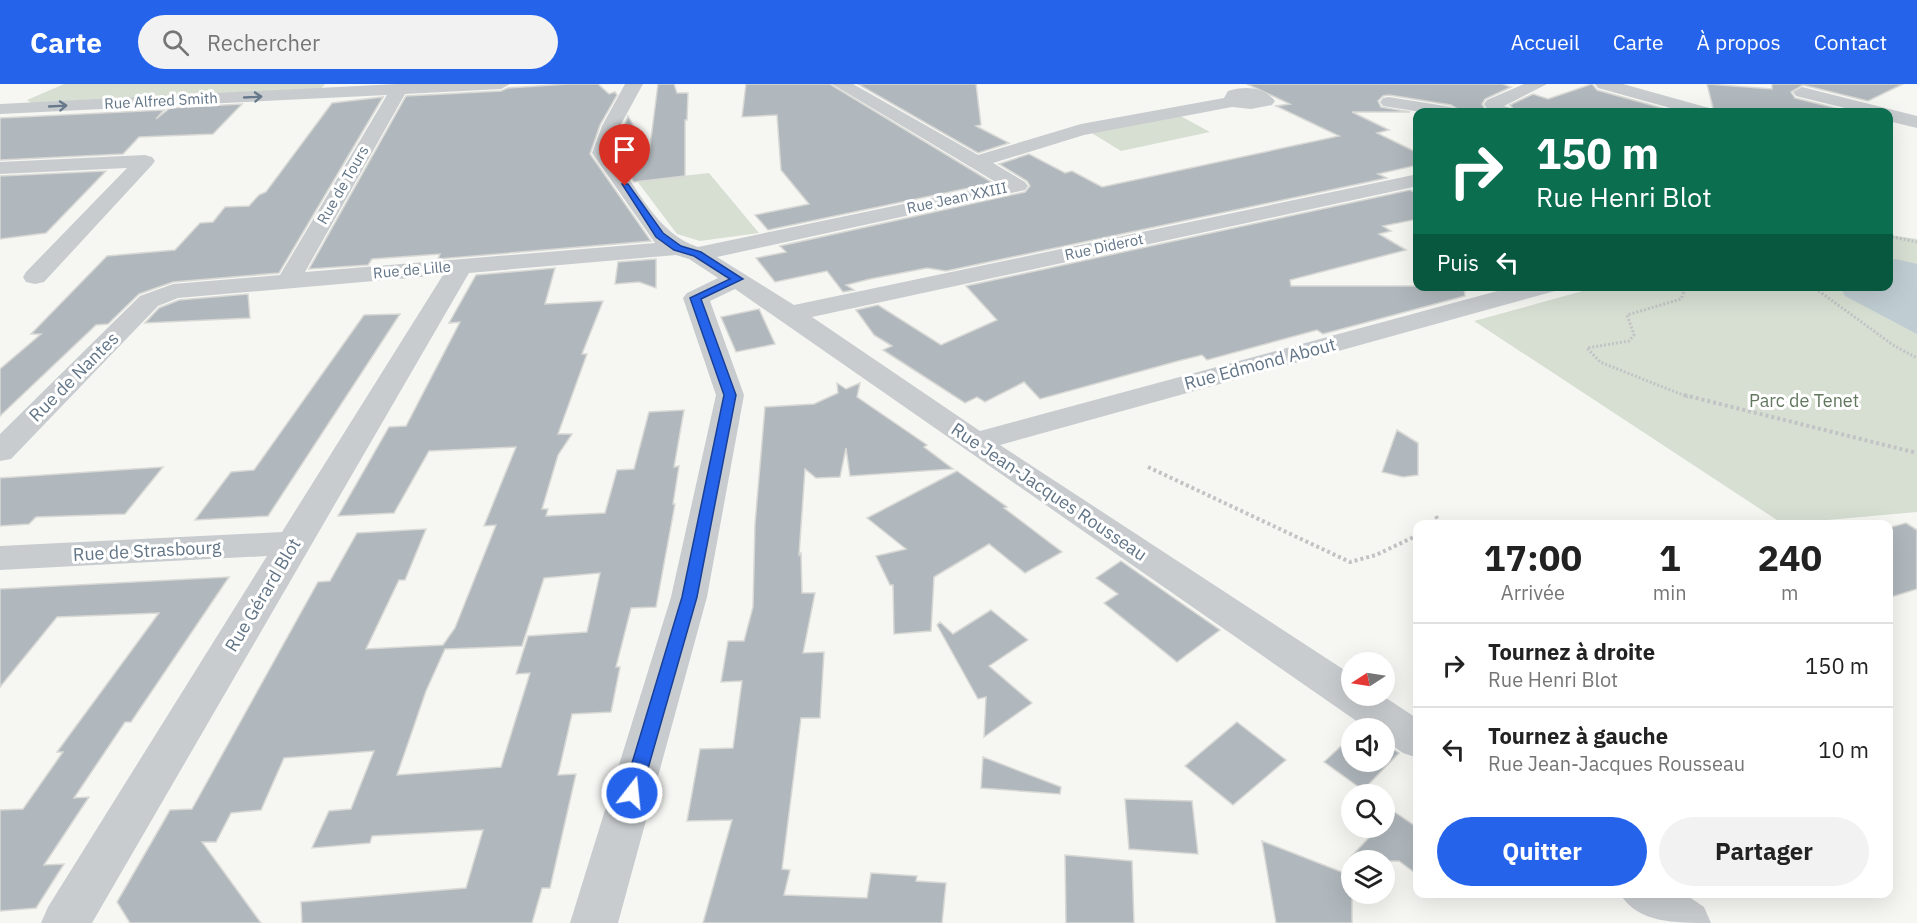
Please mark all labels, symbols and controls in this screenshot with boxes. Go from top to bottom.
search box [138,15,558,69]
text: Carte [30,24,102,61]
icon: search [159,26,192,59]
text: Rechercher [207,28,320,57]
text: Accueil [1511,28,1580,56]
text: Carte [1613,28,1664,56]
text: À propos [1697,28,1781,56]
text: Contact [1814,28,1887,56]
street label: Rue Alfred Smith [104,88,218,113]
one-way arrow [243,92,263,103]
one-way arrow [48,101,68,112]
pin [599,124,650,186]
text: 150 m [1536,126,1659,181]
icon: right [1437,132,1515,210]
icon: arrive [608,133,641,166]
street label: Rue de Tours [312,142,373,227]
street label: Rue Jean XXIII [905,178,1009,217]
text: Rue Henri Blot [1536,179,1712,214]
street label: Rue Diderot [1063,229,1145,264]
icon: left [1491,246,1524,279]
text: Puis [1437,248,1479,277]
street label: Rue de Lille [372,257,452,282]
street label: Rue de Nantes [24,327,123,426]
street label: Rue Edmond About [1182,332,1338,395]
park label: Parc de Tenet [1749,389,1859,412]
street label: Rue Jean-Jacques Rousseau [947,417,1152,566]
street label: Rue Gérard Blot [220,534,306,656]
text: 17:00 [1484,534,1582,581]
text: 1 [1659,534,1681,581]
text: 240 [1757,534,1822,581]
street label: Rue de Strasbourg [72,535,222,566]
text: Arrivée [1501,579,1565,606]
text: min [1653,579,1687,606]
text: m [1781,579,1799,606]
text: Tournez à droite [1488,637,1655,666]
icon: right [1437,649,1470,682]
text: 150 m [1805,651,1869,680]
north arrow [1341,652,1395,706]
map controls [1341,652,1395,904]
text: Rue Henri Blot [1488,666,1618,693]
button: sound [1341,718,1395,772]
text: Tournez à gauche [1488,721,1668,750]
icon: left [1437,733,1470,766]
text: 10 m [1818,735,1869,764]
text: Rue Jean-Jacques Rousseau [1488,750,1745,777]
position arrow [600,761,664,825]
button: search [1341,784,1395,838]
button: Quitter [1437,817,1647,886]
button: Partager [1659,817,1869,886]
button: layers [1341,850,1395,904]

